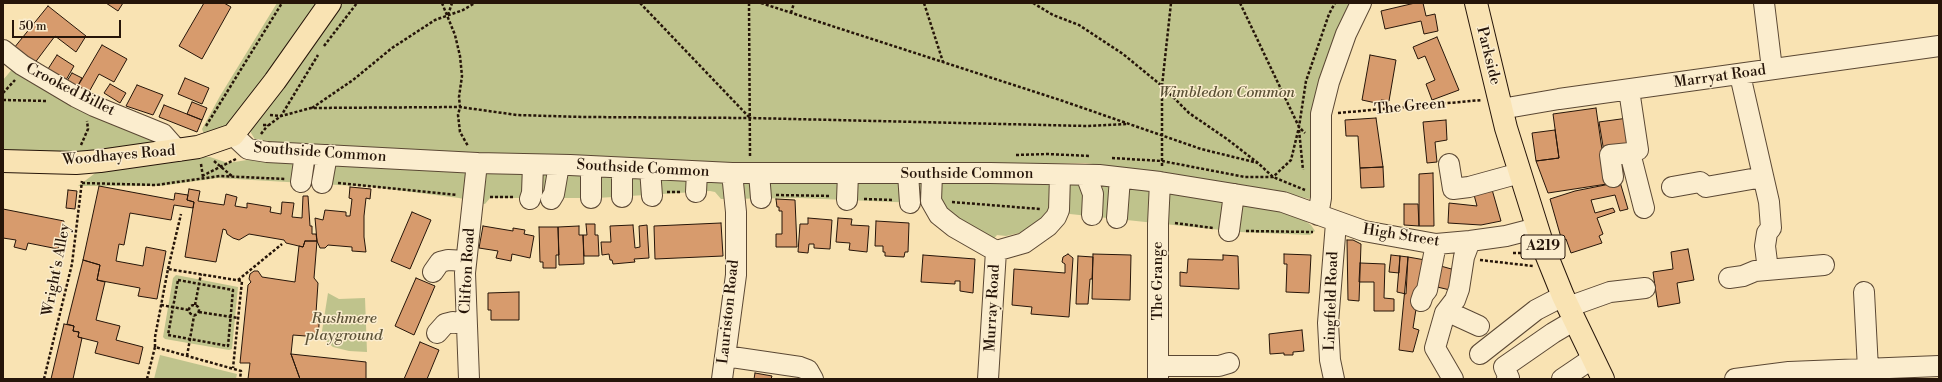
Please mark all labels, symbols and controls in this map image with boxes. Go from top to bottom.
scale bar [14,12,123,38]
text: 50 m [19,19,47,34]
street label: Parkside [1472,25,1504,87]
street label: Crooked Billet [22,60,118,120]
street label: Marryat Road [1673,62,1767,92]
park label: Wimbledon Common [1159,84,1295,102]
street label: The Green [1374,95,1446,119]
street label: Southside Common [253,139,387,167]
street label: Woodhayes Road [62,142,176,170]
street label: Southside Common [576,157,710,181]
street label: Southside Common [900,165,1034,183]
street label: High Street [1361,221,1441,251]
street label: Wright's Alley [39,222,75,318]
street label: Clifton Road [457,228,479,314]
road number: A219 [1521,235,1565,259]
street label: The Grange [1149,241,1167,321]
street label: Lingfield Road [1321,251,1343,351]
street label: Lauriston Road [715,259,743,365]
street label: Murray Road [982,264,1004,352]
park label: Rushmere playground [306,310,382,345]

